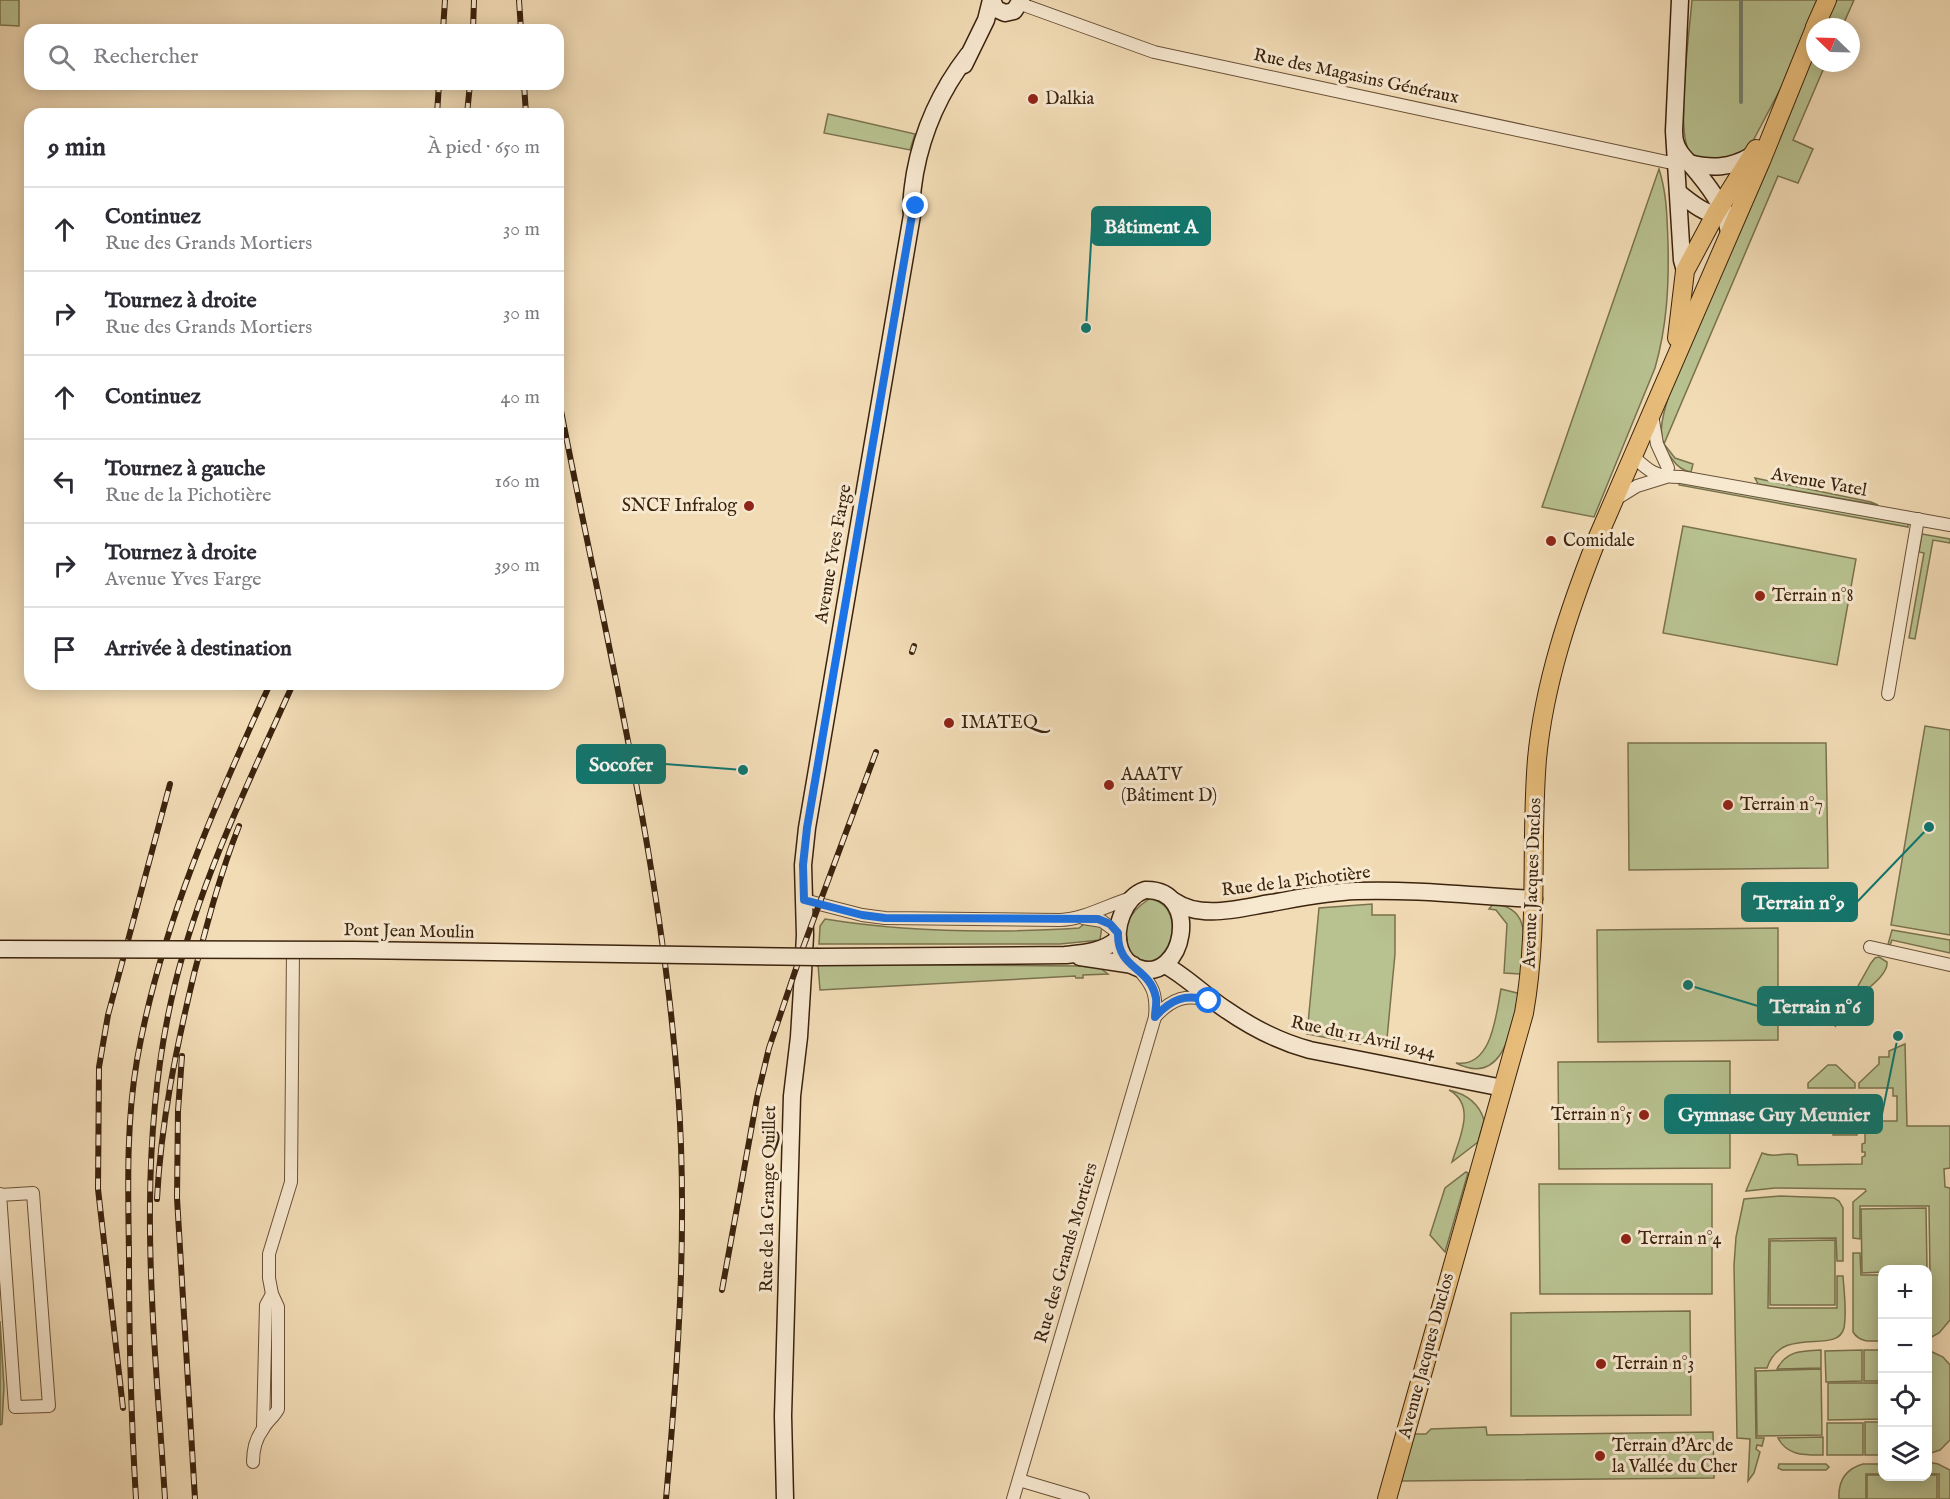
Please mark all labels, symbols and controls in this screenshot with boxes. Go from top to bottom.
north arrow [1806,18,1860,72]
search box [24,24,564,90]
icon: search [45,41,78,74]
text: Rechercher [93,43,198,71]
street label: Rue des Magasins Généraux [1251,44,1461,110]
place label: Dalkia [1045,88,1095,111]
marker: Dalkia [1026,92,1040,106]
text: 9 min [48,131,106,164]
text: À pied · 650 m [428,135,540,160]
route end [902,192,928,218]
text: Continuez [105,203,201,231]
callout: Bâtiment A [1092,207,1210,245]
icon: ahead [48,213,81,246]
text: Bâtiment A [1104,215,1199,240]
text: 30 m [503,217,540,242]
text: Rue des Grands Mortiers [105,231,312,256]
text: Tournez à droite [105,287,256,315]
icon: right [48,297,81,330]
text: 30 m [503,301,540,326]
text: Rue des Grands Mortiers [105,315,312,340]
icon: ahead [48,381,81,414]
text: Continuez [105,383,201,411]
text: 40 m [501,385,540,410]
text: Tournez à gauche [105,455,265,483]
street label: Avenue Vatel [1768,463,1869,503]
icon: left [48,465,81,498]
text: 160 m [494,469,540,494]
text: Rue de la Pichotière [105,483,271,508]
street label: Avenue Yves Farge [810,483,858,626]
place label: SNCF Infralog [622,495,737,518]
marker: SNCF Infralog [742,499,756,513]
place label: Comidale [1563,530,1635,553]
marker: Comidale [1544,534,1558,548]
text: Tournez à droite [105,539,256,567]
icon: right [48,549,81,582]
text: 390 m [494,553,540,578]
text: Avenue Yves Farge [105,567,261,592]
place label: Terrain n°8 [1772,585,1854,608]
marker: Terrain n°8 [1753,589,1767,603]
icon: arrive [48,633,81,666]
text: Arrivée à destination [105,635,292,663]
place label: IMATEQ [961,712,1051,735]
marker: IMATEQ [942,716,956,730]
callout: Socofer [577,745,665,783]
text: Socofer [589,753,654,778]
place label: AAATV (Bâtiment D) [1120,764,1217,808]
marker: AAATV (Bâtiment D) [1102,778,1116,792]
place label: Terrain n°7 [1740,794,1823,817]
street label: Avenue Jacques Duclos [1518,797,1547,970]
marker: Terrain n°7 [1721,798,1735,812]
street label: Rue de la Pichotière [1220,861,1372,903]
callout: Terrain n°9 [1742,883,1857,921]
text: Terrain n°9 [1752,891,1845,916]
street label: Pont Jean Moulin [343,919,475,945]
route start [1195,987,1221,1013]
callout: Terrain n°6 [1758,987,1873,1025]
text: Terrain n°6 [1768,995,1862,1020]
street label: Rue du 11 Avril 1944 [1288,1011,1438,1065]
callout: Gymnase Guy Meunier [1665,1095,1882,1133]
text: Gymnase Guy Meunier [1678,1103,1871,1128]
place label: Terrain n°5 [1551,1104,1632,1127]
street label: Rue de la Grange Quillet [756,1105,782,1293]
marker: Terrain n°5 [1637,1108,1651,1122]
street label: Rue des Grands Mortiers [1030,1160,1104,1346]
place label: Terrain n°4 [1638,1228,1721,1251]
marker: Terrain n°4 [1619,1232,1633,1246]
map controls [1878,1265,1932,1481]
button: + [1878,1265,1932,1319]
street label: Avenue Jacques Duclos [1394,1271,1460,1442]
button: − [1878,1319,1932,1373]
place label: Terrain n°3 [1613,1353,1694,1376]
marker: Terrain n°3 [1594,1357,1608,1371]
button: locate [1878,1373,1932,1427]
button: layers [1878,1427,1932,1481]
place label: Terrain d'Arc de la Vallée du Cher [1612,1435,1738,1479]
marker: Terrain d'Arc de la Vallée du Cher [1593,1449,1607,1463]

